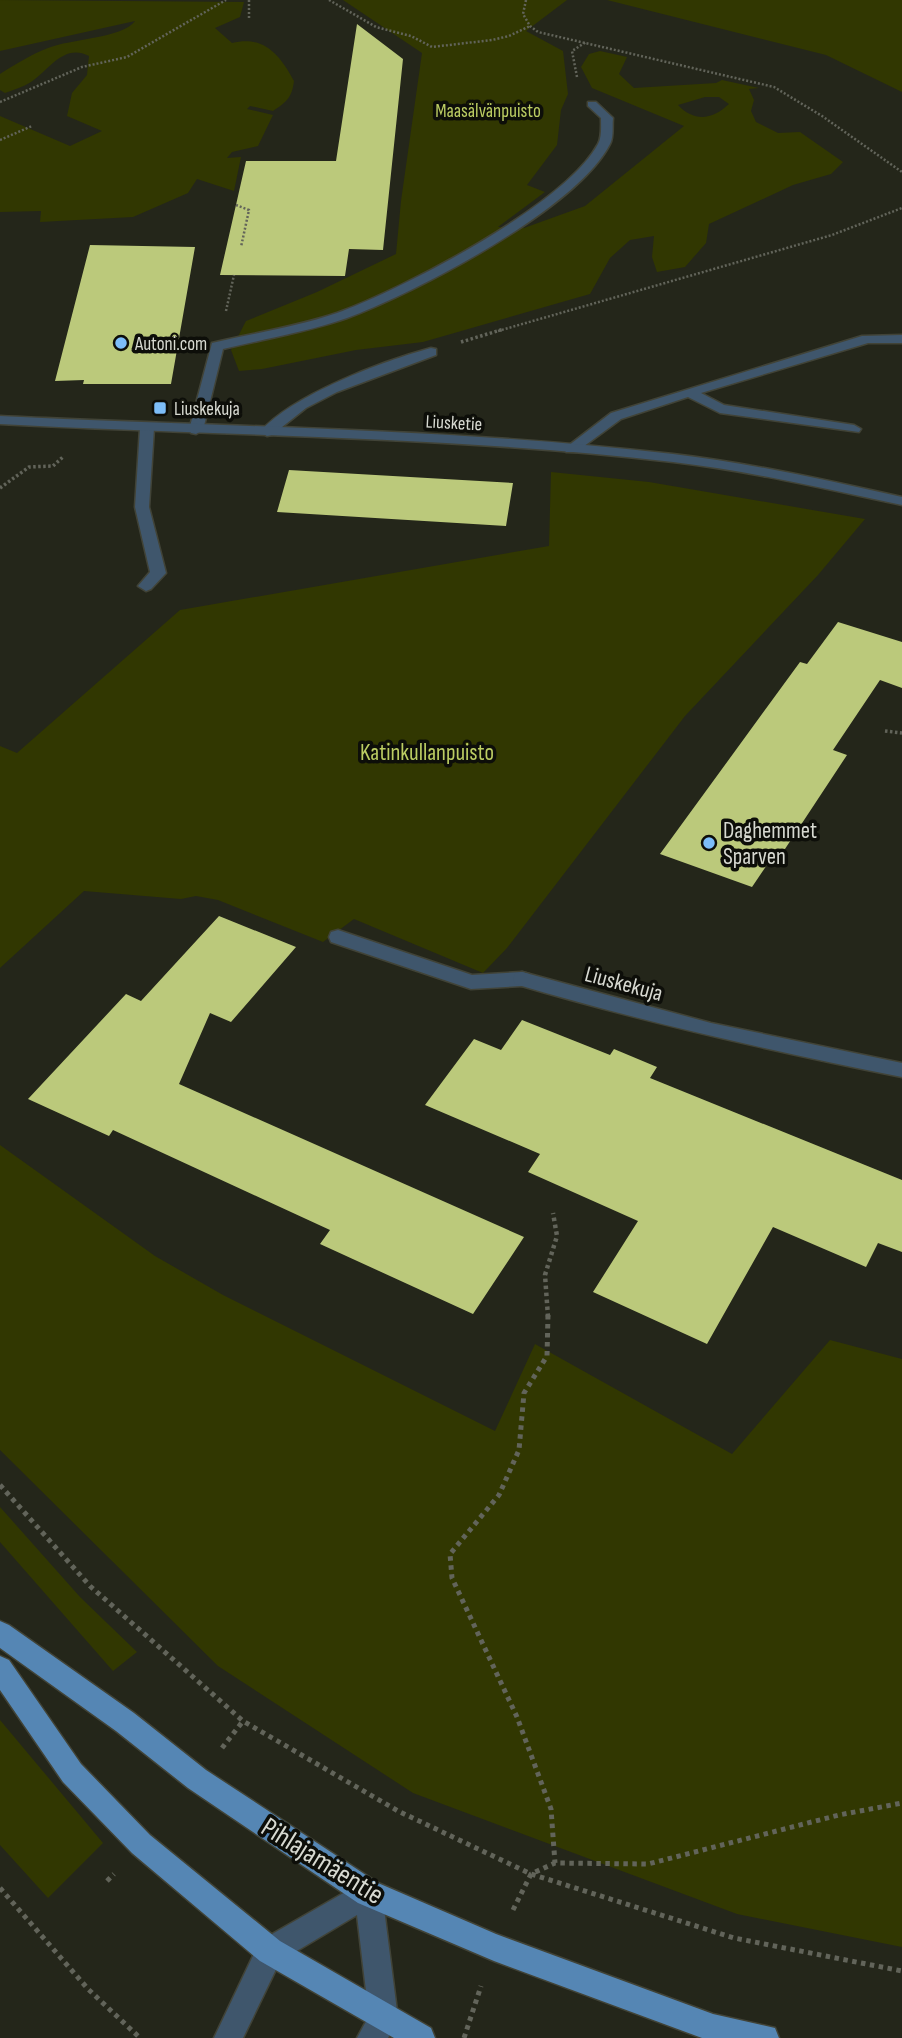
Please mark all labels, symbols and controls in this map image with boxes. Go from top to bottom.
park label: Maasälvänpuisto [435,100,541,123]
place label: Autoni.com [134,333,207,356]
marker: Autoni.com [113,335,129,351]
place label: Liuskekuja [174,398,240,421]
marker: Liuskekuja [152,400,168,416]
street label: Liusketie [425,411,483,436]
park label: Katinkullanpuisto [360,739,494,767]
place label: Daghemmet Sparven [723,817,817,871]
marker: Daghemmet Sparven [701,835,717,851]
street label: Liuskekuja [582,960,666,1008]
street label: Pihlajamäentie [255,1811,389,1912]

